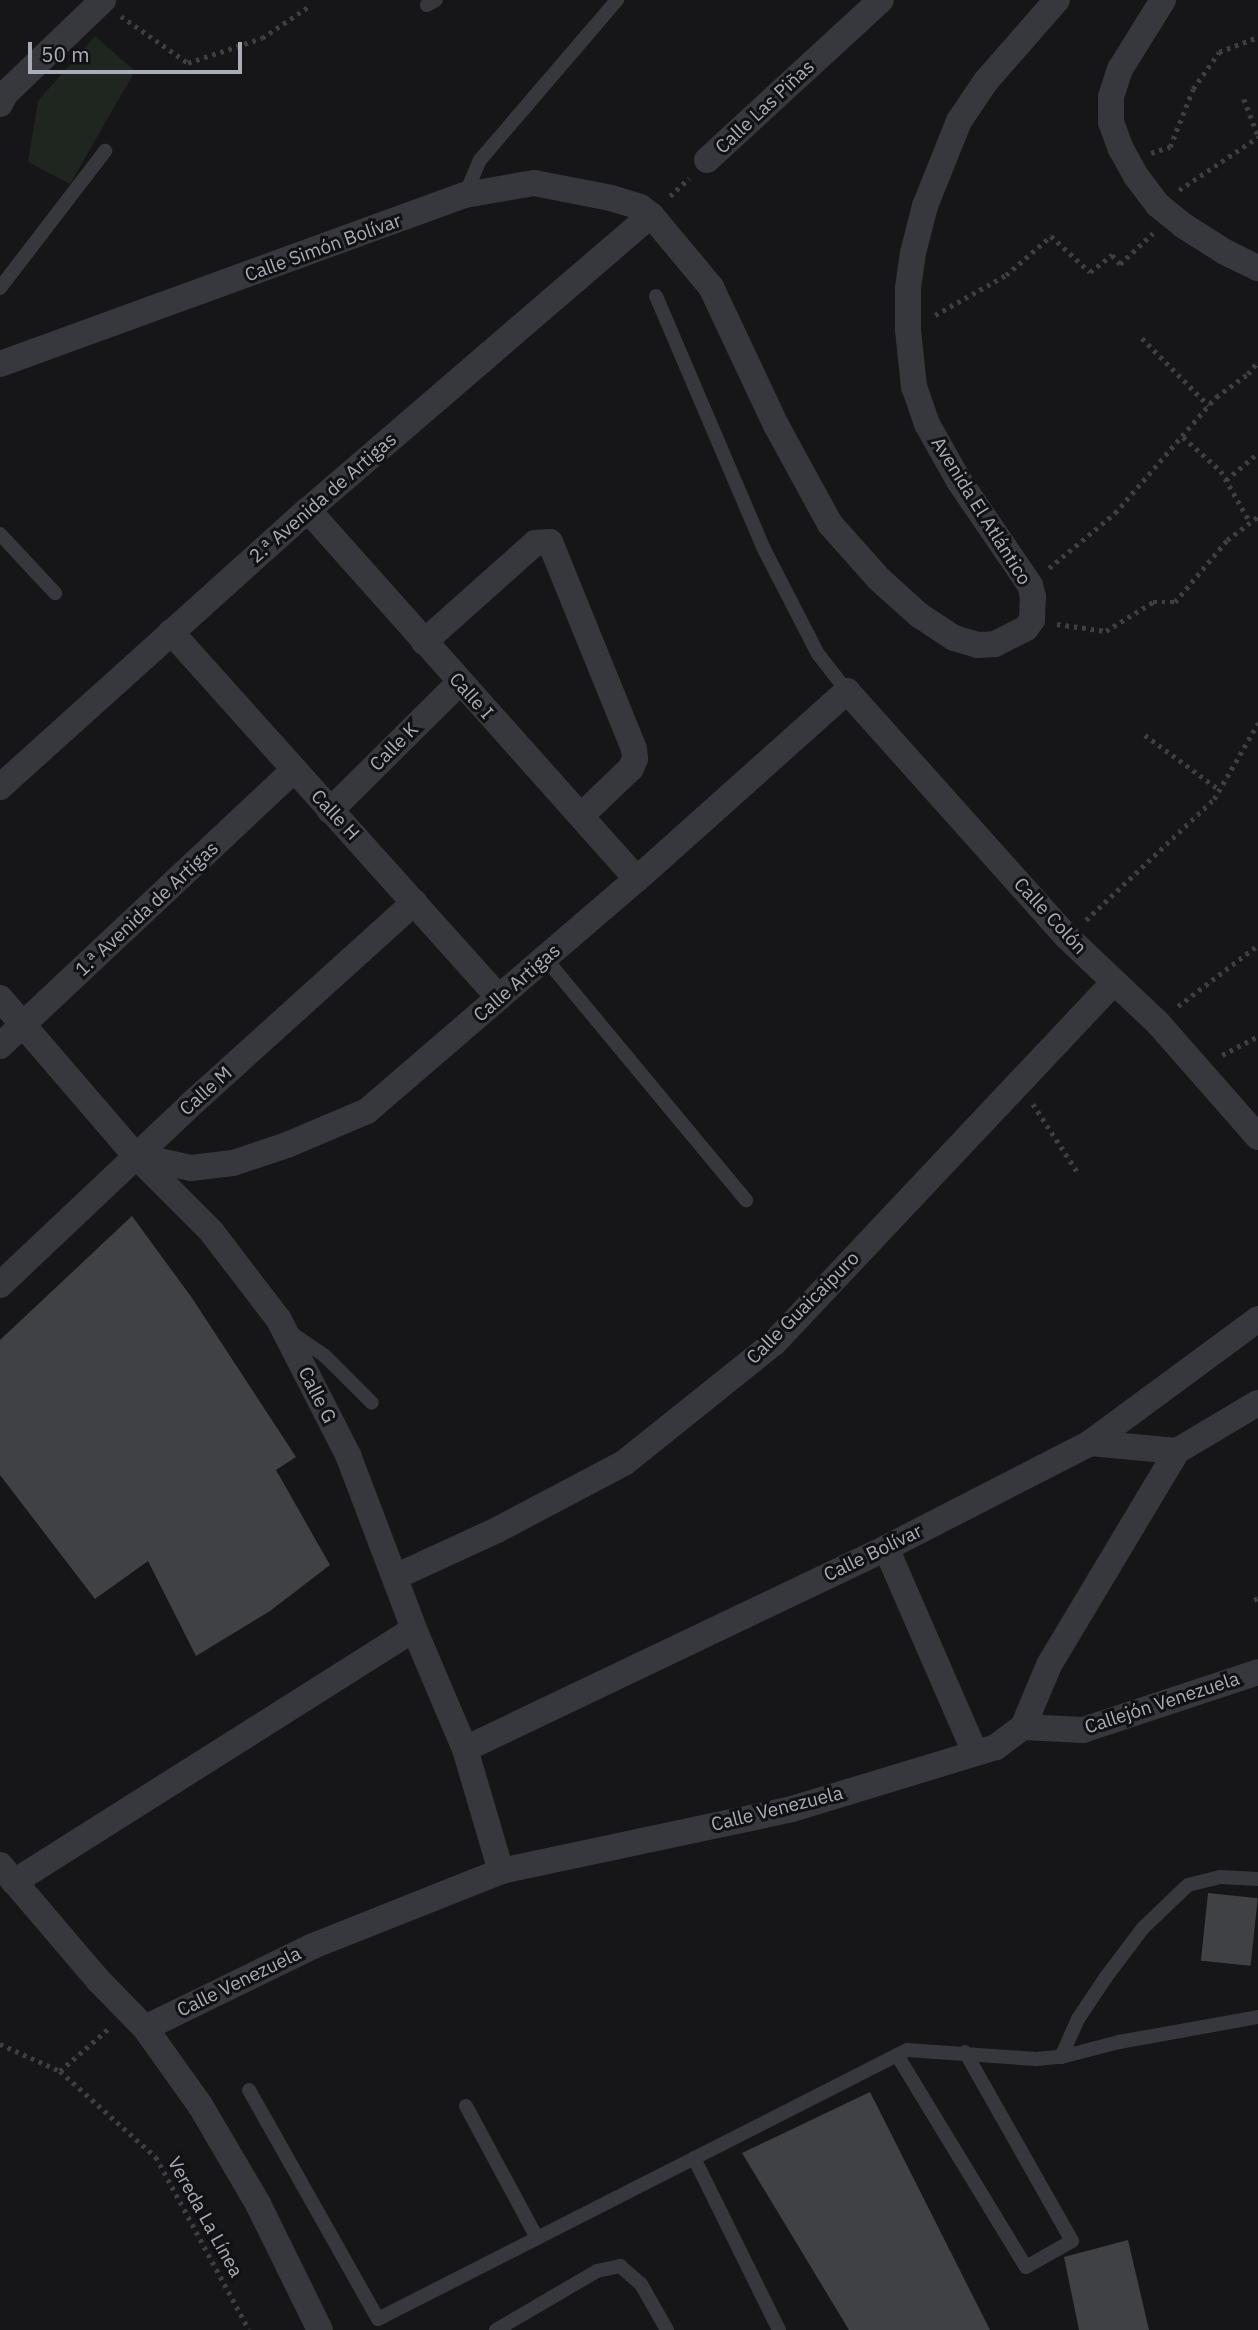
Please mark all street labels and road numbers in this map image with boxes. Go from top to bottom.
street label: Calle Las Piñas [711,55,819,159]
street label: Calle Simón Bolívar [242,209,404,287]
street label: 2.ª Avenida de Artigas [245,428,401,568]
street label: Avenida El Atlántico [926,433,1036,589]
street label: Calle I [444,668,498,724]
street label: Calle K [365,718,423,776]
street label: Calle H [306,785,364,845]
street label: 1.ª Avenida de Artigas [71,837,223,981]
street label: Calle Colón [1009,873,1091,959]
street label: Calle Artigas [469,939,565,1027]
street label: Calle M [175,1062,237,1120]
street label: Calle Guaicaipuro [742,1247,864,1369]
street label: Calle G [293,1363,341,1427]
street label: Calle Bolívar [820,1519,926,1587]
street label: Callejón Venezuela [1082,1667,1242,1739]
street label: Calle Venezuela [709,1782,845,1836]
street label: Calle Venezuela [173,1942,305,2022]
street label: Vereda La Línea [163,2153,247,2281]

